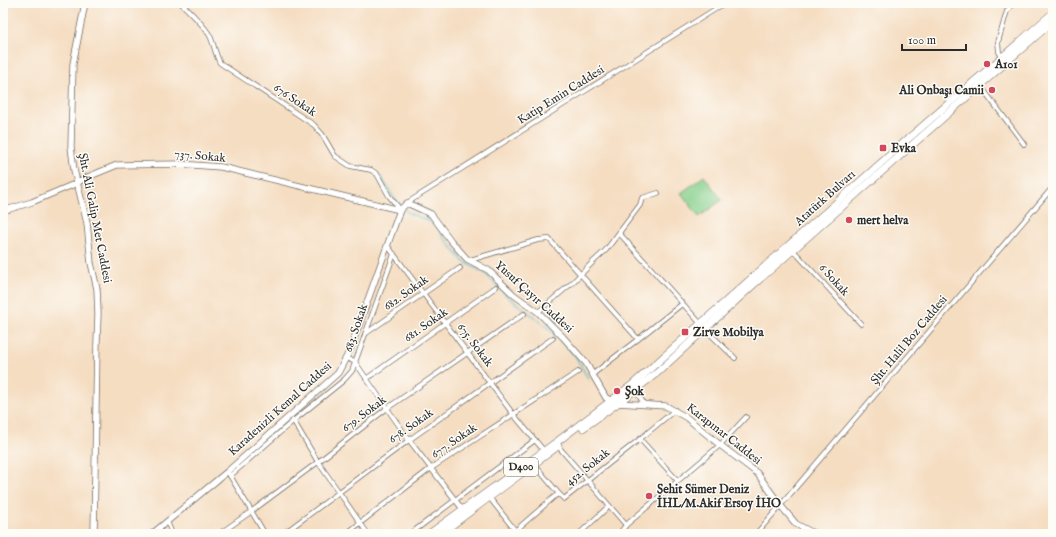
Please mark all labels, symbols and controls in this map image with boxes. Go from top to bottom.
scale bar [902,26,966,52]
text: 100 m [908,33,936,48]
place label: A101 [994,57,1018,72]
marker: A101 [982,59,992,69]
street label: Katip Emin Caddesi [515,62,608,129]
street label: 676 Sokak [271,80,320,120]
place label: Ali Onbaşı Camii [898,83,985,99]
marker: Ali Onbaşı Camii [987,85,997,95]
place label: Evka [891,141,917,156]
marker: Evka [878,143,888,153]
street label: 737. Sokak [174,146,227,166]
street label: Şht. Ali Galip Met Caddesi [74,152,115,285]
street label: Atatürk Bulvarı [791,167,858,230]
place label: mert helva [857,213,909,228]
marker: mert helva [844,215,854,225]
street label: Yusuf Çayır Caddesi [492,258,576,336]
street label: 6 Sokak [816,261,853,300]
street label: 682. Sokak [381,272,432,314]
street label: Şht. Halil Boz Caddesi [867,292,951,388]
street label: 683. Sokak [341,301,371,354]
street label: 681. Sokak [401,304,451,345]
street label: 675. Sokak [454,320,497,370]
place label: Zirve Mobilya [693,325,765,341]
marker: Zirve Mobilya [680,327,690,337]
street label: Karadenizli Kemal Caddesi [225,359,335,459]
place label: Şok [625,384,645,400]
marker: Şok [612,386,622,396]
street label: 679. Sokak [339,392,390,436]
street label: Karapınar Caddesi [683,400,765,469]
street label: 678. Sokak [386,405,437,447]
street label: 677. Sokak [428,420,480,462]
street label: 452. Sokak [563,445,613,489]
road number: D400 [504,458,538,476]
place label: Şehit Sümer Deniz İHL/M.Akif Ersoy İHO [657,482,781,512]
marker: Şehit Sümer Deniz İHL/M.Akif Ersoy İHO [644,491,654,501]

